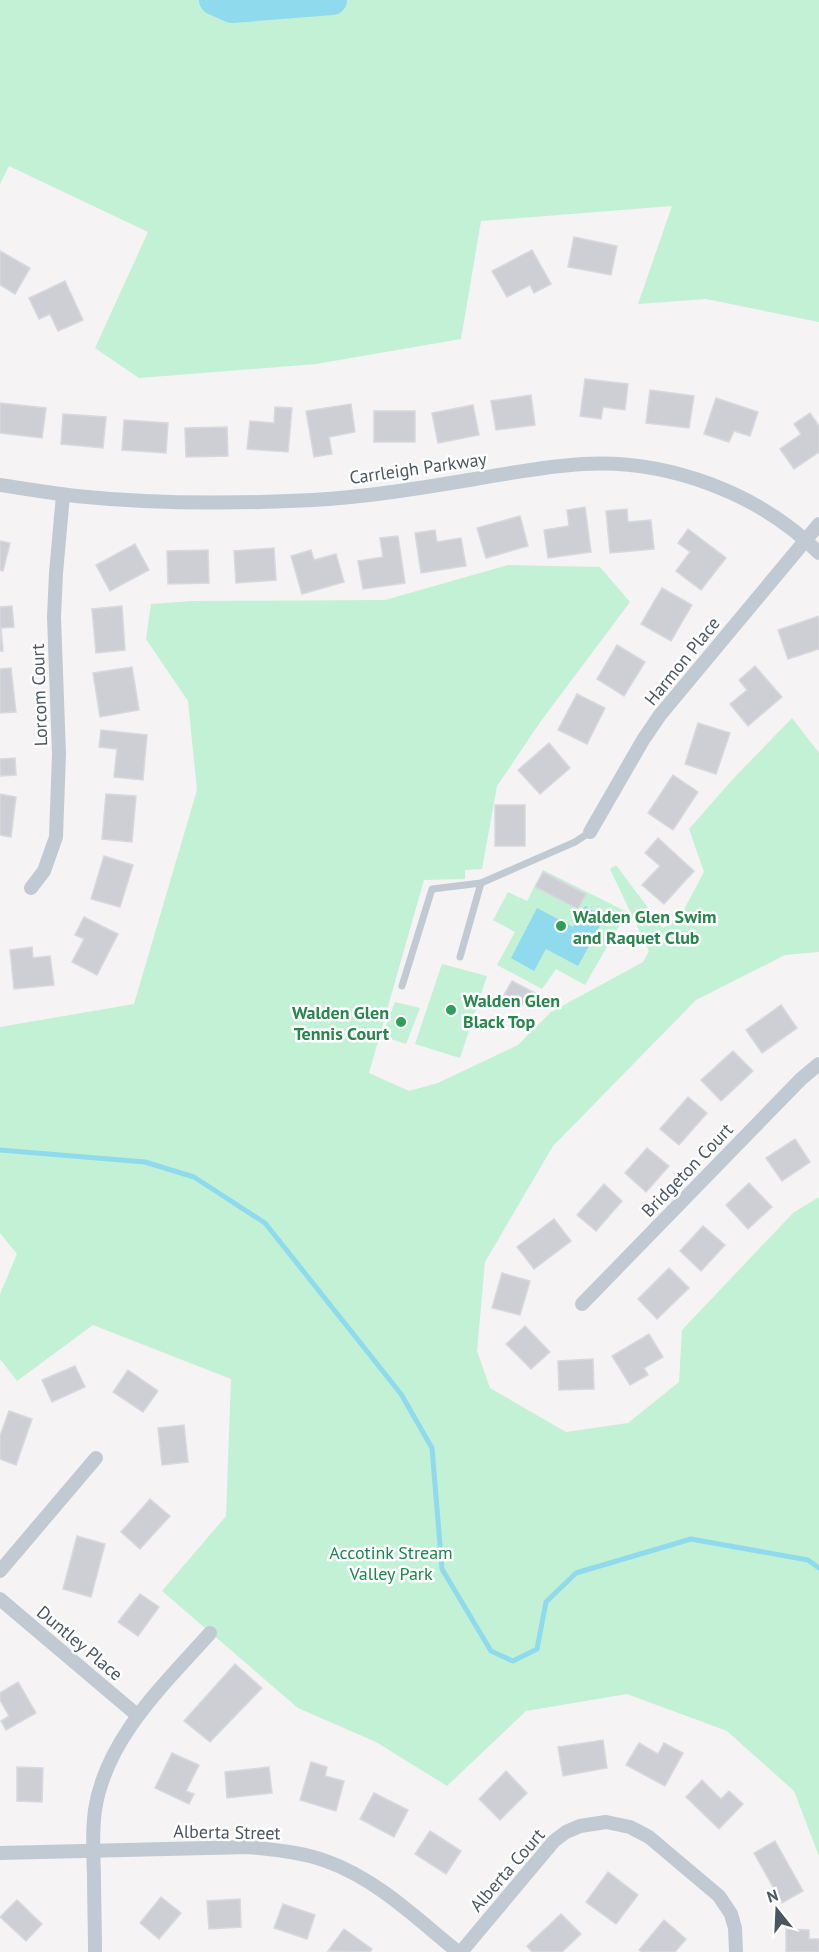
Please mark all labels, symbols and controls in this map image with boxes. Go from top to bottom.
street label: Carrleigh Parkway [348,447,489,489]
street label: Harmon Place [639,612,725,710]
street label: Lorcom Court [26,643,52,747]
place label: Walden Glen Swim and Raquet Club [573,905,716,949]
marker: Walden Glen Swim and Raquet Club [554,919,568,933]
place label: Walden Glen Black Top [463,989,560,1033]
place label: Walden Glen Tennis Court [292,1001,390,1045]
marker: Walden Glen Black Top [444,1003,458,1017]
marker: Walden Glen Tennis Court [394,1015,408,1029]
street label: Bridgeton Court [636,1118,738,1222]
park label: Accotink Stream Valley Park [329,1541,453,1585]
street label: Duntley Place [32,1600,128,1686]
street label: Alberta Street [173,1820,281,1844]
street label: Alberta Court [465,1824,549,1916]
north arrow [747,1880,807,1940]
text: N [764,1885,780,1907]

